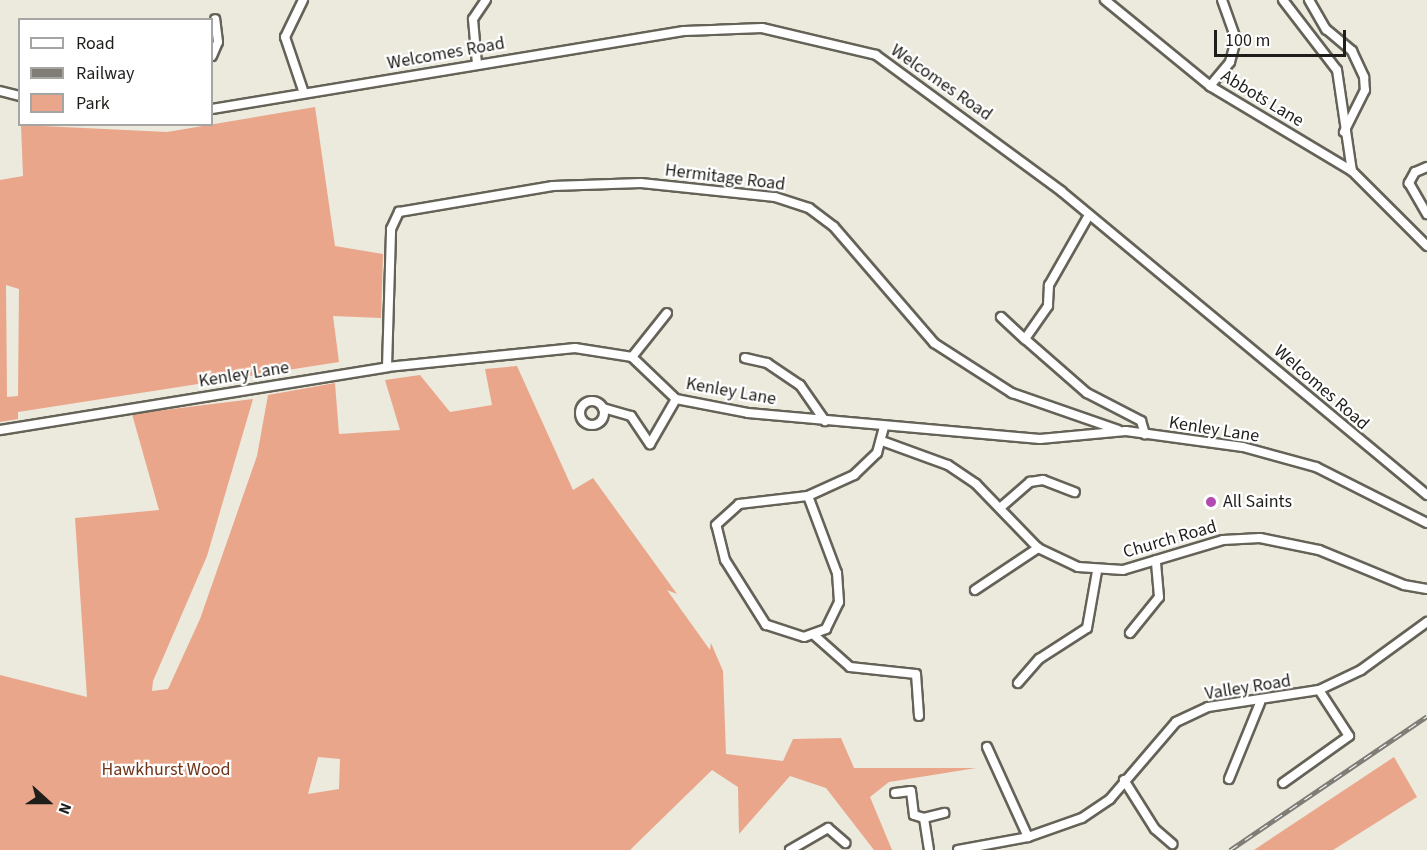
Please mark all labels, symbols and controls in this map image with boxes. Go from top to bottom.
legend [18,18,213,126]
scale bar [1217,18,1349,56]
text: 100 m [1225,28,1270,53]
text: Road [76,31,115,56]
street label: Welcomes Road [386,33,506,75]
street label: Welcomes Road [886,40,996,126]
text: Railway [76,61,135,86]
street label: Abbots Lane [1217,66,1307,132]
text: Park [76,91,110,116]
street label: Hermitage Road [664,160,786,196]
street label: Welcomes Road [1269,341,1373,435]
street label: Kenley Lane [197,357,291,393]
street label: Kenley Lane [684,373,778,411]
street label: Kenley Lane [1167,412,1261,448]
place label: All Saints [1223,491,1292,513]
marker: All Saints [1204,495,1218,509]
street label: Church Road [1121,516,1219,564]
street label: Valley Road [1203,671,1293,705]
park label: Hawkhurst Wood [102,759,230,781]
north arrow [18,772,78,832]
text: N [53,800,77,817]

